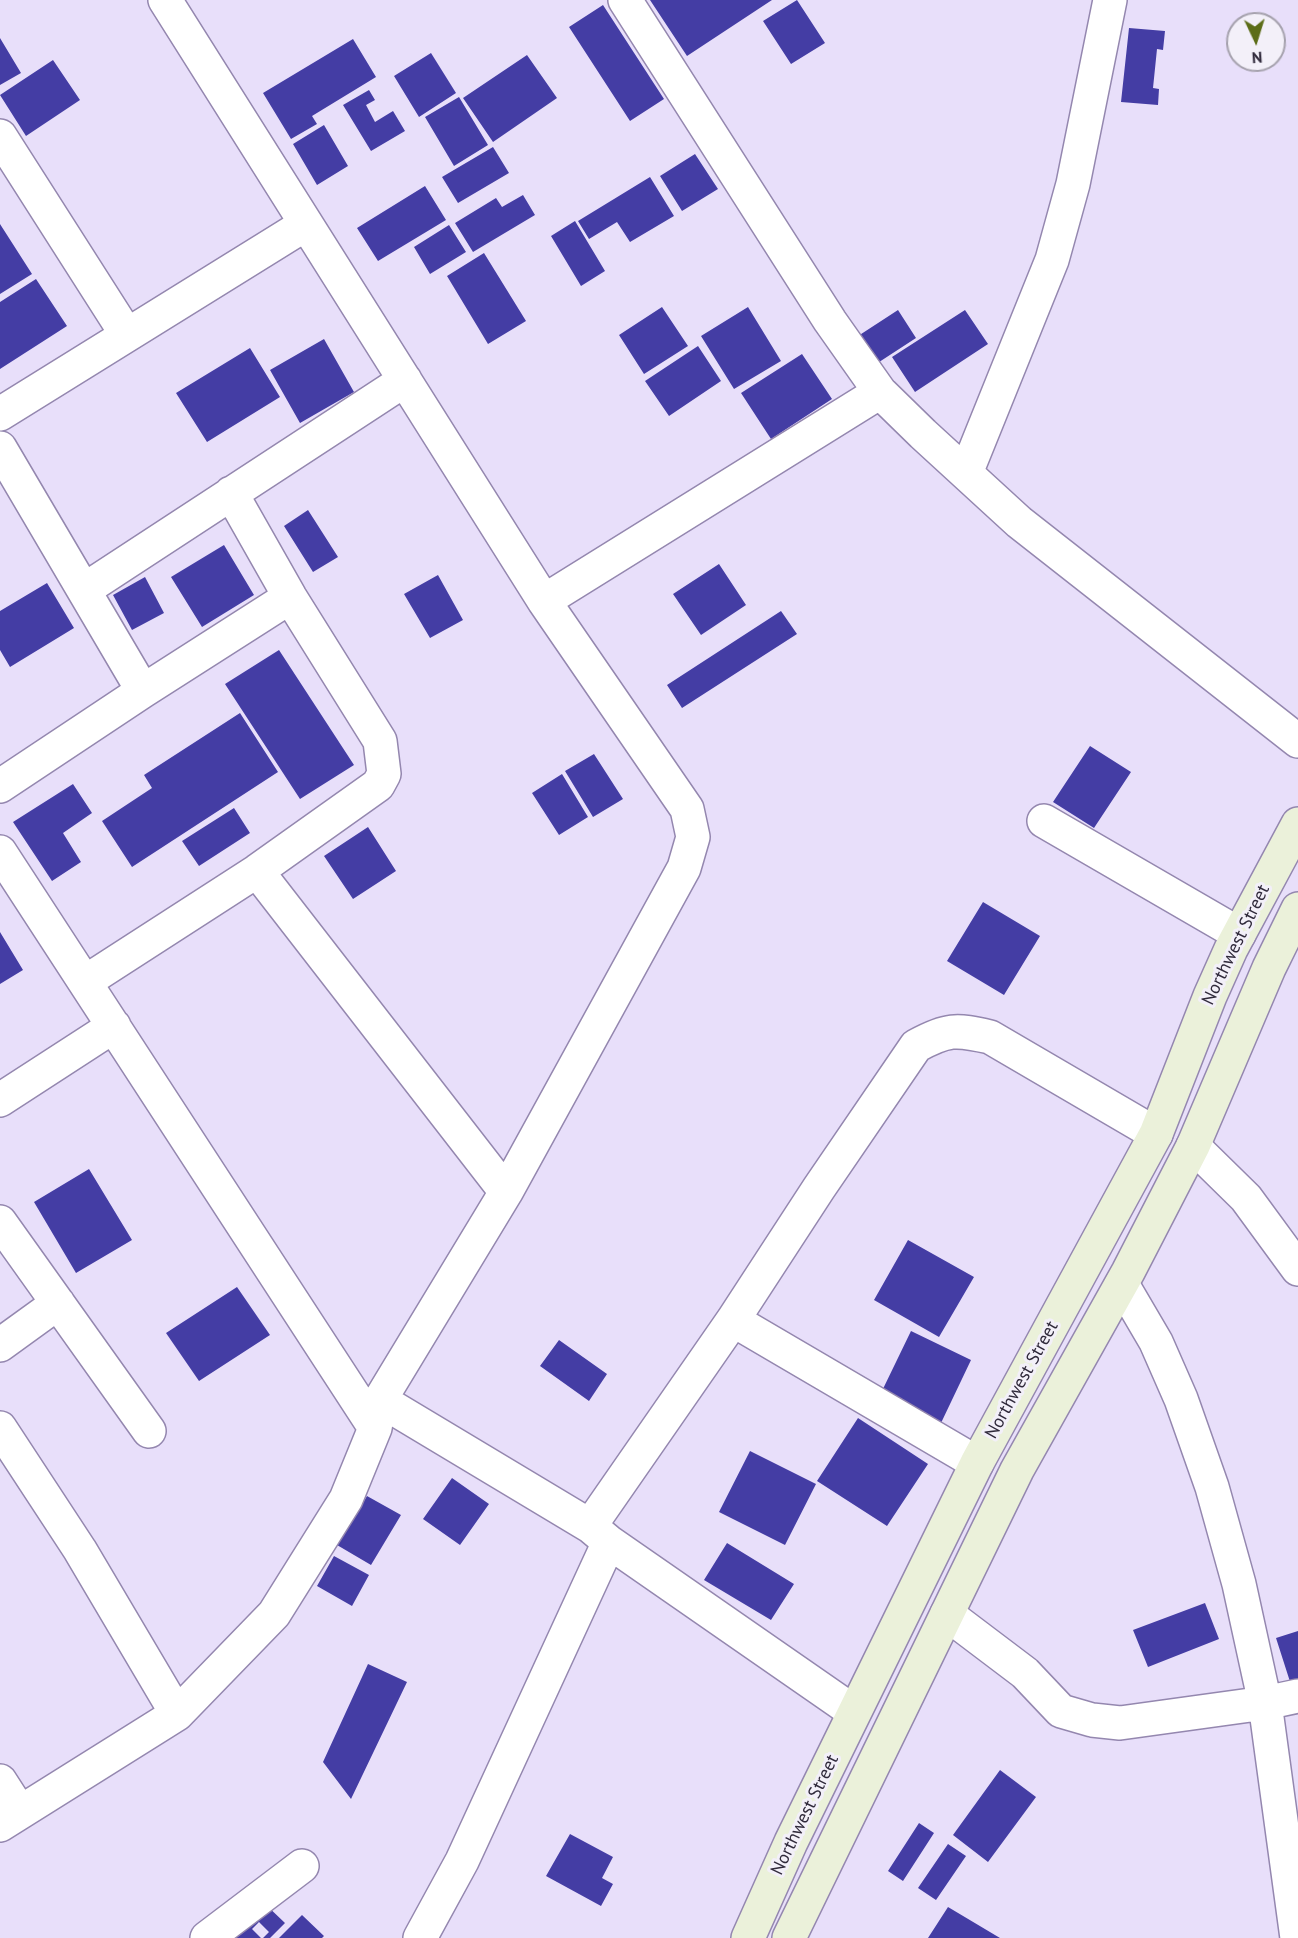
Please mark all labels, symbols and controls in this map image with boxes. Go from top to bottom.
north arrow [1226,12,1286,72]
text: N [1251,48,1263,68]
street label: Northwest Street [1198,881,1274,1009]
street label: Northwest Street [981,1317,1063,1443]
street label: Northwest Street [767,1751,843,1879]

